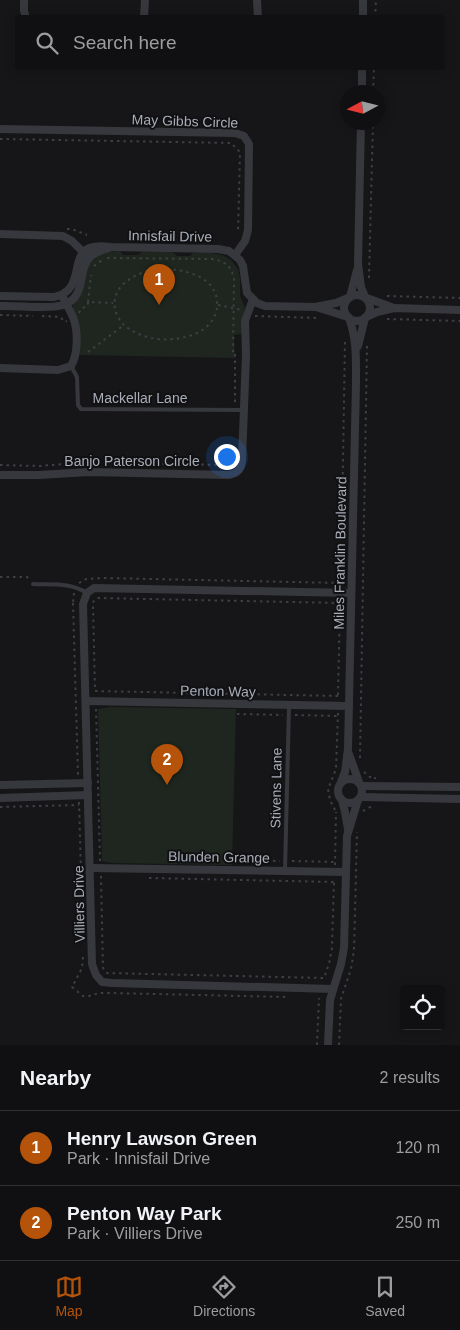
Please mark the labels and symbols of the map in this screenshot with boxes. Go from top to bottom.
north arrow [340,85,385,130]
street label: May Gibbs Circle [131,111,239,131]
street label: Innisfail Drive [128,227,212,245]
pin: 1 [143,264,175,305]
street label: Mackellar Lane [93,390,188,406]
your location [214,444,240,470]
street label: Banjo Paterson Circle [64,453,200,469]
street label: Miles Franklin Boulevard [331,476,349,630]
street label: Penton Way [180,682,256,700]
pin: 2 [151,744,183,785]
street label: Stivens Lane [267,747,285,829]
street label: Blunden Grange [168,848,270,866]
street label: Villiers Drive [70,865,88,943]

